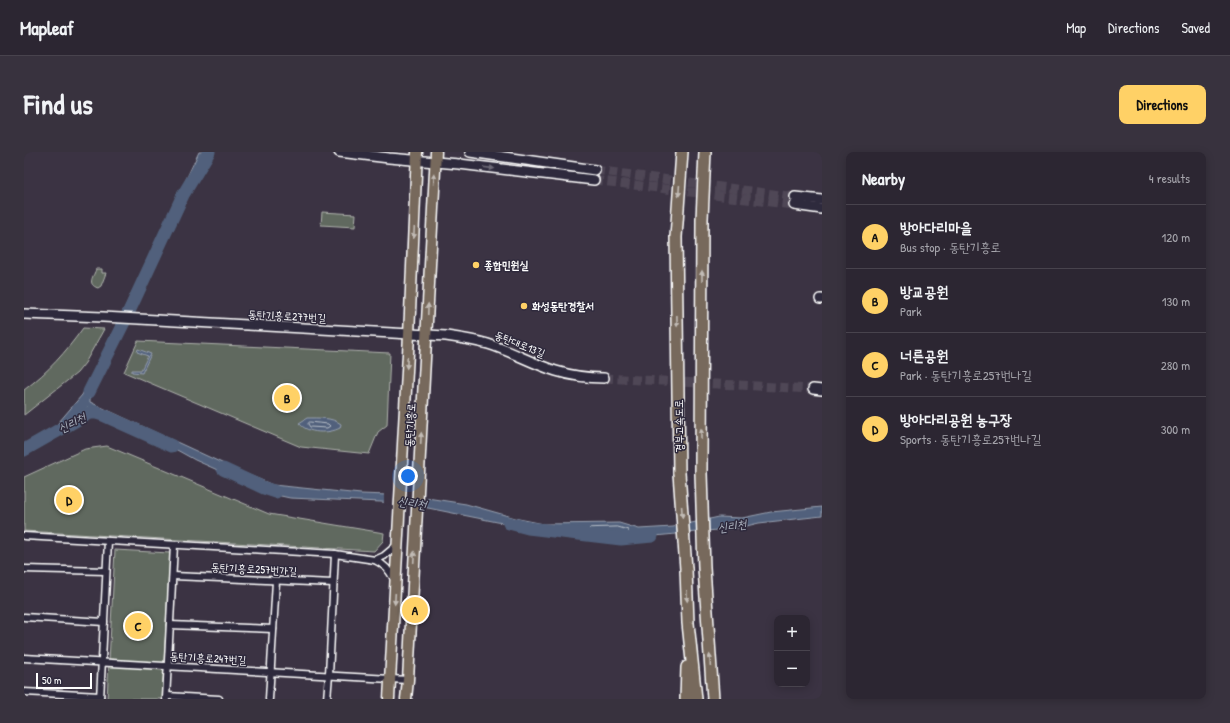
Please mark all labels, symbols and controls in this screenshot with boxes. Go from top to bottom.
text: Mapleaf [20,15,74,41]
text: Map [1066,18,1086,37]
text: Directions [1108,18,1159,37]
text: Saved [1181,18,1210,37]
text: Find us [24,85,93,123]
button: Directions [1119,85,1206,124]
one-way arrow [483,164,495,171]
text: Nearby [862,167,905,190]
text: 4 results [1149,169,1190,187]
one-way arrow [430,173,437,185]
one-way arrow [676,185,683,197]
text: 방아다리마을 [900,217,972,238]
one-way arrow [410,227,417,239]
text: A [872,228,878,246]
text: 120 m [1162,228,1190,246]
text: Bus stop · 동탄기흥로 [900,238,1001,256]
place label: 종합민원실 [484,258,528,272]
marker: 종합민원실 [471,260,481,270]
one-way arrow [699,269,705,282]
text: 방교공원 [900,281,948,302]
text: B [872,292,878,310]
text: 130 m [1162,292,1190,310]
place label: 화성동탄경찰서 [532,299,594,313]
marker: 화성동탄경찰서 [519,301,529,311]
text: Park [900,302,922,320]
one-way arrow [424,303,431,315]
street label: 동탄기흥로277번길 [248,307,326,325]
one-way arrow [674,315,681,327]
street label: 동탄대로13길 [493,328,547,361]
text: 너른공원 [900,345,948,366]
text: C [871,356,879,374]
text: 280 m [1161,356,1190,374]
one-way arrow [404,357,411,369]
text: Park · 동탄기흥로257번나길 [900,366,1032,384]
pin: B [274,383,300,413]
street label: 경부고속도로 [672,399,686,453]
street label: 동탄기흥로 [402,402,418,447]
water label: 신리천 [55,408,90,437]
text: 방아다리공원 농구장 [900,409,1012,430]
text: D [872,420,878,438]
text: 300 m [1161,420,1190,438]
one-way arrow [698,427,704,440]
text: Sports · 동탄기흥로257번나길 [900,430,1042,448]
one-way arrow [418,431,424,444]
your location [398,466,418,486]
pin: D [56,485,82,515]
water label: 신리천 [397,492,429,513]
one-way arrow [678,506,685,518]
water label: 신리천 [716,515,749,536]
one-way arrow [411,551,418,563]
street label: 동탄기흥로257번가길 [211,560,297,578]
one-way arrow [683,590,690,602]
one-way arrow [391,593,398,605]
pin: A [402,595,428,625]
pin: C [125,611,151,641]
map controls [774,615,810,687]
button: + [774,615,810,651]
street label: 동탄기흥로247번길 [169,649,247,667]
button: − [774,651,810,687]
one-way arrow [707,654,714,666]
scale bar [36,671,92,690]
text: 50 m [42,673,62,687]

